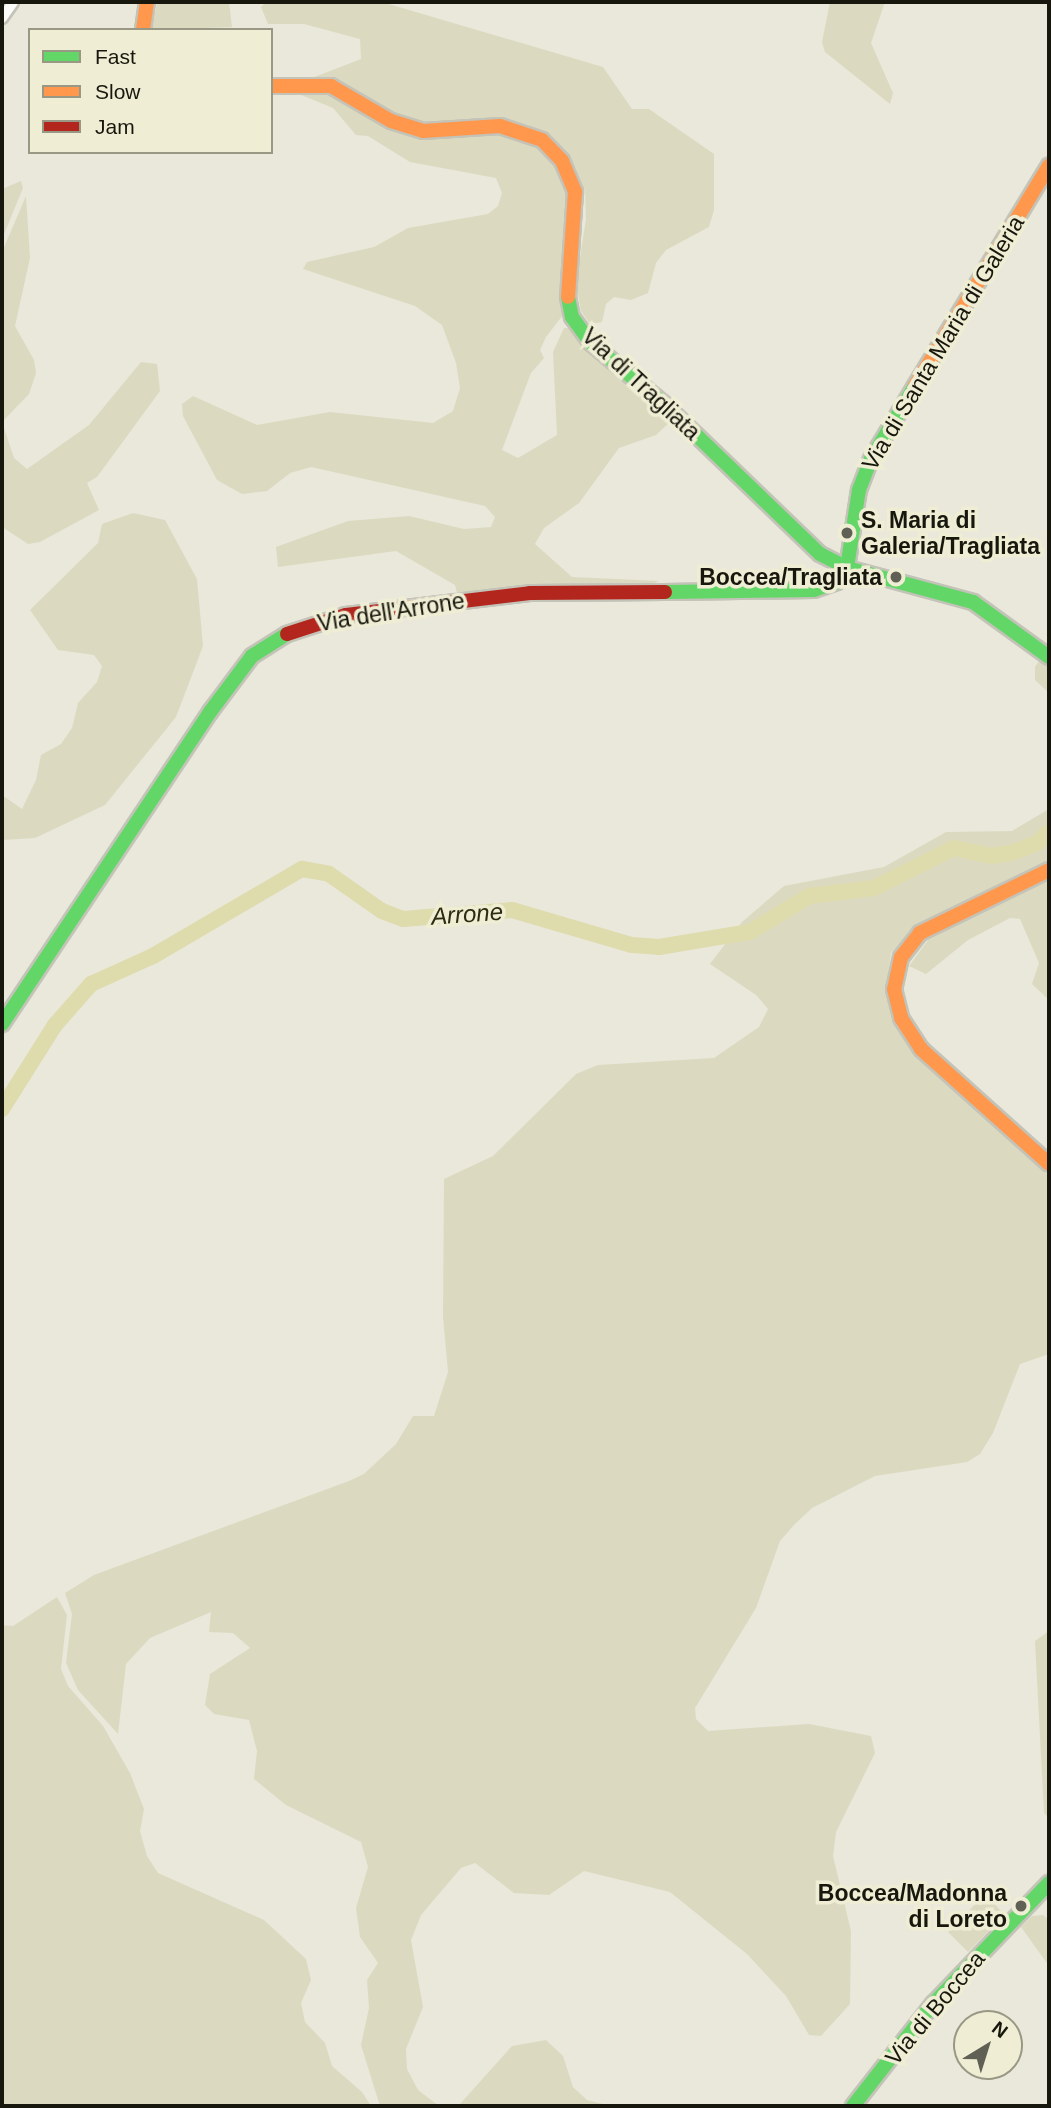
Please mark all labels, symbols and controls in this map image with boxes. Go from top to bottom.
legend [28,28,273,154]
text: Fast [95,45,136,68]
text: Slow [95,80,141,103]
text: Jam [95,115,135,138]
street label: Via di Santa Maria di Galeria [856,211,1030,475]
street label: Via di Tragliata [576,322,706,446]
place label: S. Maria di Galeria/Tragliata [861,506,1040,560]
marker: S. Maria di Galeria/Tragliata [839,525,855,541]
place label: Boccea/Tragliata [699,563,882,591]
marker: Boccea/Tragliata [888,569,904,585]
street label: Via dell'Arrone [316,587,466,637]
water label: Arrone [430,897,504,931]
place label: Boccea/Madonna di Loreto [818,1879,1007,1933]
marker: Boccea/Madonna di Loreto [1013,1898,1029,1914]
street label: Via di Boccea [879,1945,991,2071]
north arrow [953,2010,1023,2080]
text: N [988,2017,1012,2042]

